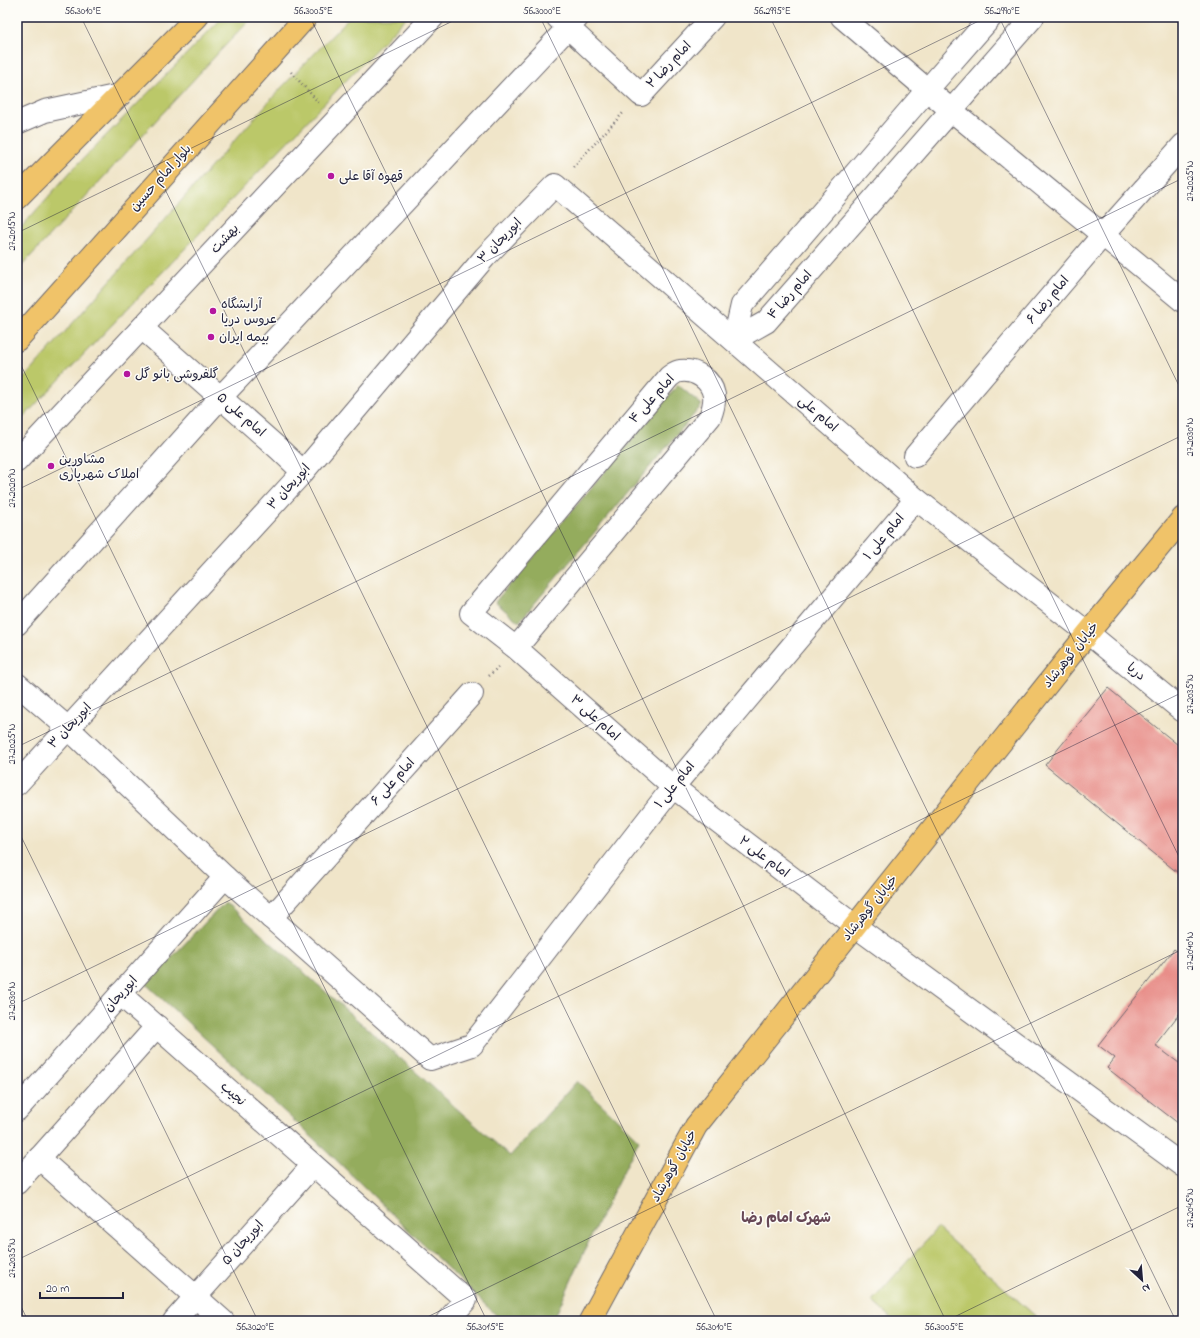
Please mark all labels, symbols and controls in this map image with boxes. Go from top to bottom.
text: 56.3010°E [65,4,101,19]
text: 56.3005°E [293,4,333,19]
text: 56.3000°E [523,4,561,19]
text: 56.2995°E [753,4,791,19]
text: 56.2990°E [984,4,1020,19]
street label: امام رضا ۲ [642,37,696,93]
street label: بلوار امام حسین [126,140,196,216]
text: 27.2025°N [1183,160,1198,201]
place label: قهوه آقا علی [339,167,403,186]
marker: قهوه آقا علی [326,171,336,181]
text: 27.2015°N [5,211,20,250]
street label: ابوریحان ۳ [474,214,526,268]
street label: بهشت [206,220,244,258]
street label: امام رضا ۴ [763,266,817,324]
street label: امام رضا ۶ [1022,272,1074,328]
place label: آرایشگاه عروس دریا [221,295,278,329]
marker: آرایشگاه عروس دریا [208,306,218,316]
place label: بیمه ایران [219,328,269,347]
marker: بیمه ایران [206,332,216,342]
place label: گلفروشی بانو گل [135,365,219,384]
marker: گلفروشی بانو گل [122,369,132,379]
street label: امام علی ۴ [625,370,679,428]
street label: امام علی ۵ [212,388,270,442]
street label: امام علی [794,391,842,437]
text: 27.2030°N [1183,418,1198,456]
place label: مشاورین املاک شهریاری [59,450,139,484]
street label: ابوریحان ۳ [263,460,315,514]
marker: مشاورین املاک شهریاری [46,461,56,471]
text: 27.2020°N [5,468,20,508]
street label: امام علی ۱ [859,510,909,564]
street label: خیابان گوهرشاد [1038,618,1104,692]
street label: دریا [1122,658,1150,686]
text: 27.2035°N [1183,674,1198,714]
street label: امام علی ۳ [566,690,624,746]
street label: ابوریحان ۳ [44,699,96,753]
text: 27.2025°N [5,723,20,764]
street label: امام علی ۶ [366,754,420,810]
street label: امام علی ۱ [650,758,700,812]
street label: امام علی ۲ [735,832,793,882]
street label: خیابان گوهرشاد [837,871,903,945]
text: 27.2040°N [1183,932,1198,970]
street label: ابوریحان [100,972,142,1016]
text: 27.2030°N [5,982,20,1020]
street label: نجیب [216,1077,250,1111]
street label: خیابان گوهرشاد [646,1126,702,1206]
text: 27.2045°N [1183,1188,1198,1228]
district label: شهرک امام رضا [741,1208,831,1229]
street label: ابوریحان ۵ [218,1216,268,1270]
text: 27.2035°N [5,1238,20,1278]
north arrow [1122,1260,1162,1300]
scale bar [40,1274,123,1300]
text: N [1139,1279,1153,1297]
text: 20 m [46,1280,69,1298]
text: 56.3020°E [236,1320,274,1335]
text: 56.3015°E [466,1320,504,1335]
text: 56.3010°E [696,1320,732,1335]
text: 56.3005°E [924,1320,964,1335]

